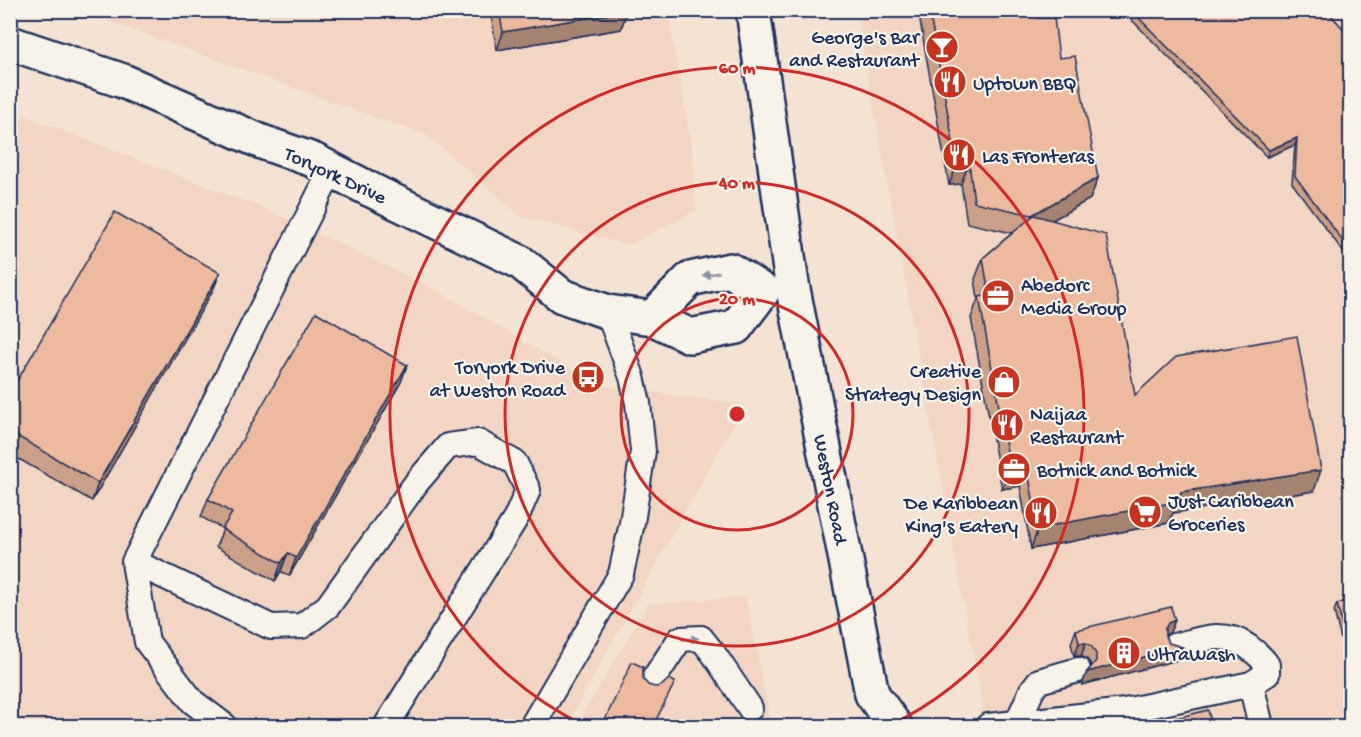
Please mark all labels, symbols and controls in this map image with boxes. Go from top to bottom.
place label: George's Bar and Restaurant [789,28,921,74]
bar icon: George's Bar and Restaurant [924,29,960,65]
text: 60 m [719,59,755,80]
restaurant icon: Uptown BBQ [932,64,968,100]
place label: Uptown BBQ [973,74,1077,97]
restaurant icon: Las Fronteras [941,137,977,173]
street label: Toryork Drive [279,143,390,211]
place label: Las Fronteras [982,147,1094,170]
text: 40 m [718,174,755,195]
one-way arrow [702,270,720,280]
place label: Abedorc Media Group [1021,276,1127,322]
office icon: Abedorc Media Group [980,278,1016,314]
text: 20 m [719,290,755,311]
place label: Toryork Drive at Weston Road [430,358,567,404]
bus stop icon: Toryork Drive at Weston Road [570,359,606,395]
place label: Creative Strategy Design [845,362,982,408]
shop icon: Creative Strategy Design [986,364,1022,400]
centre of rings [727,404,747,424]
place label: Naijaa Restaurant [1030,405,1125,451]
restaurant icon: Naijaa Restaurant [989,407,1025,443]
street label: Weston Road [807,433,851,549]
office icon: Botnick and Botnick [996,451,1032,487]
place label: Botnick and Botnick [1036,461,1198,484]
place label: Just Caribbean Groceries [1168,492,1294,538]
place label: De Karibbean King's Eatery [902,494,1018,540]
supermarket icon: Just Caribbean Groceries [1127,494,1163,530]
restaurant icon: De Karibbean King's Eatery [1023,495,1059,531]
one-way arrow [681,634,700,644]
building icon: UltraWash [1106,635,1142,671]
place label: UltraWash [1147,645,1236,668]

